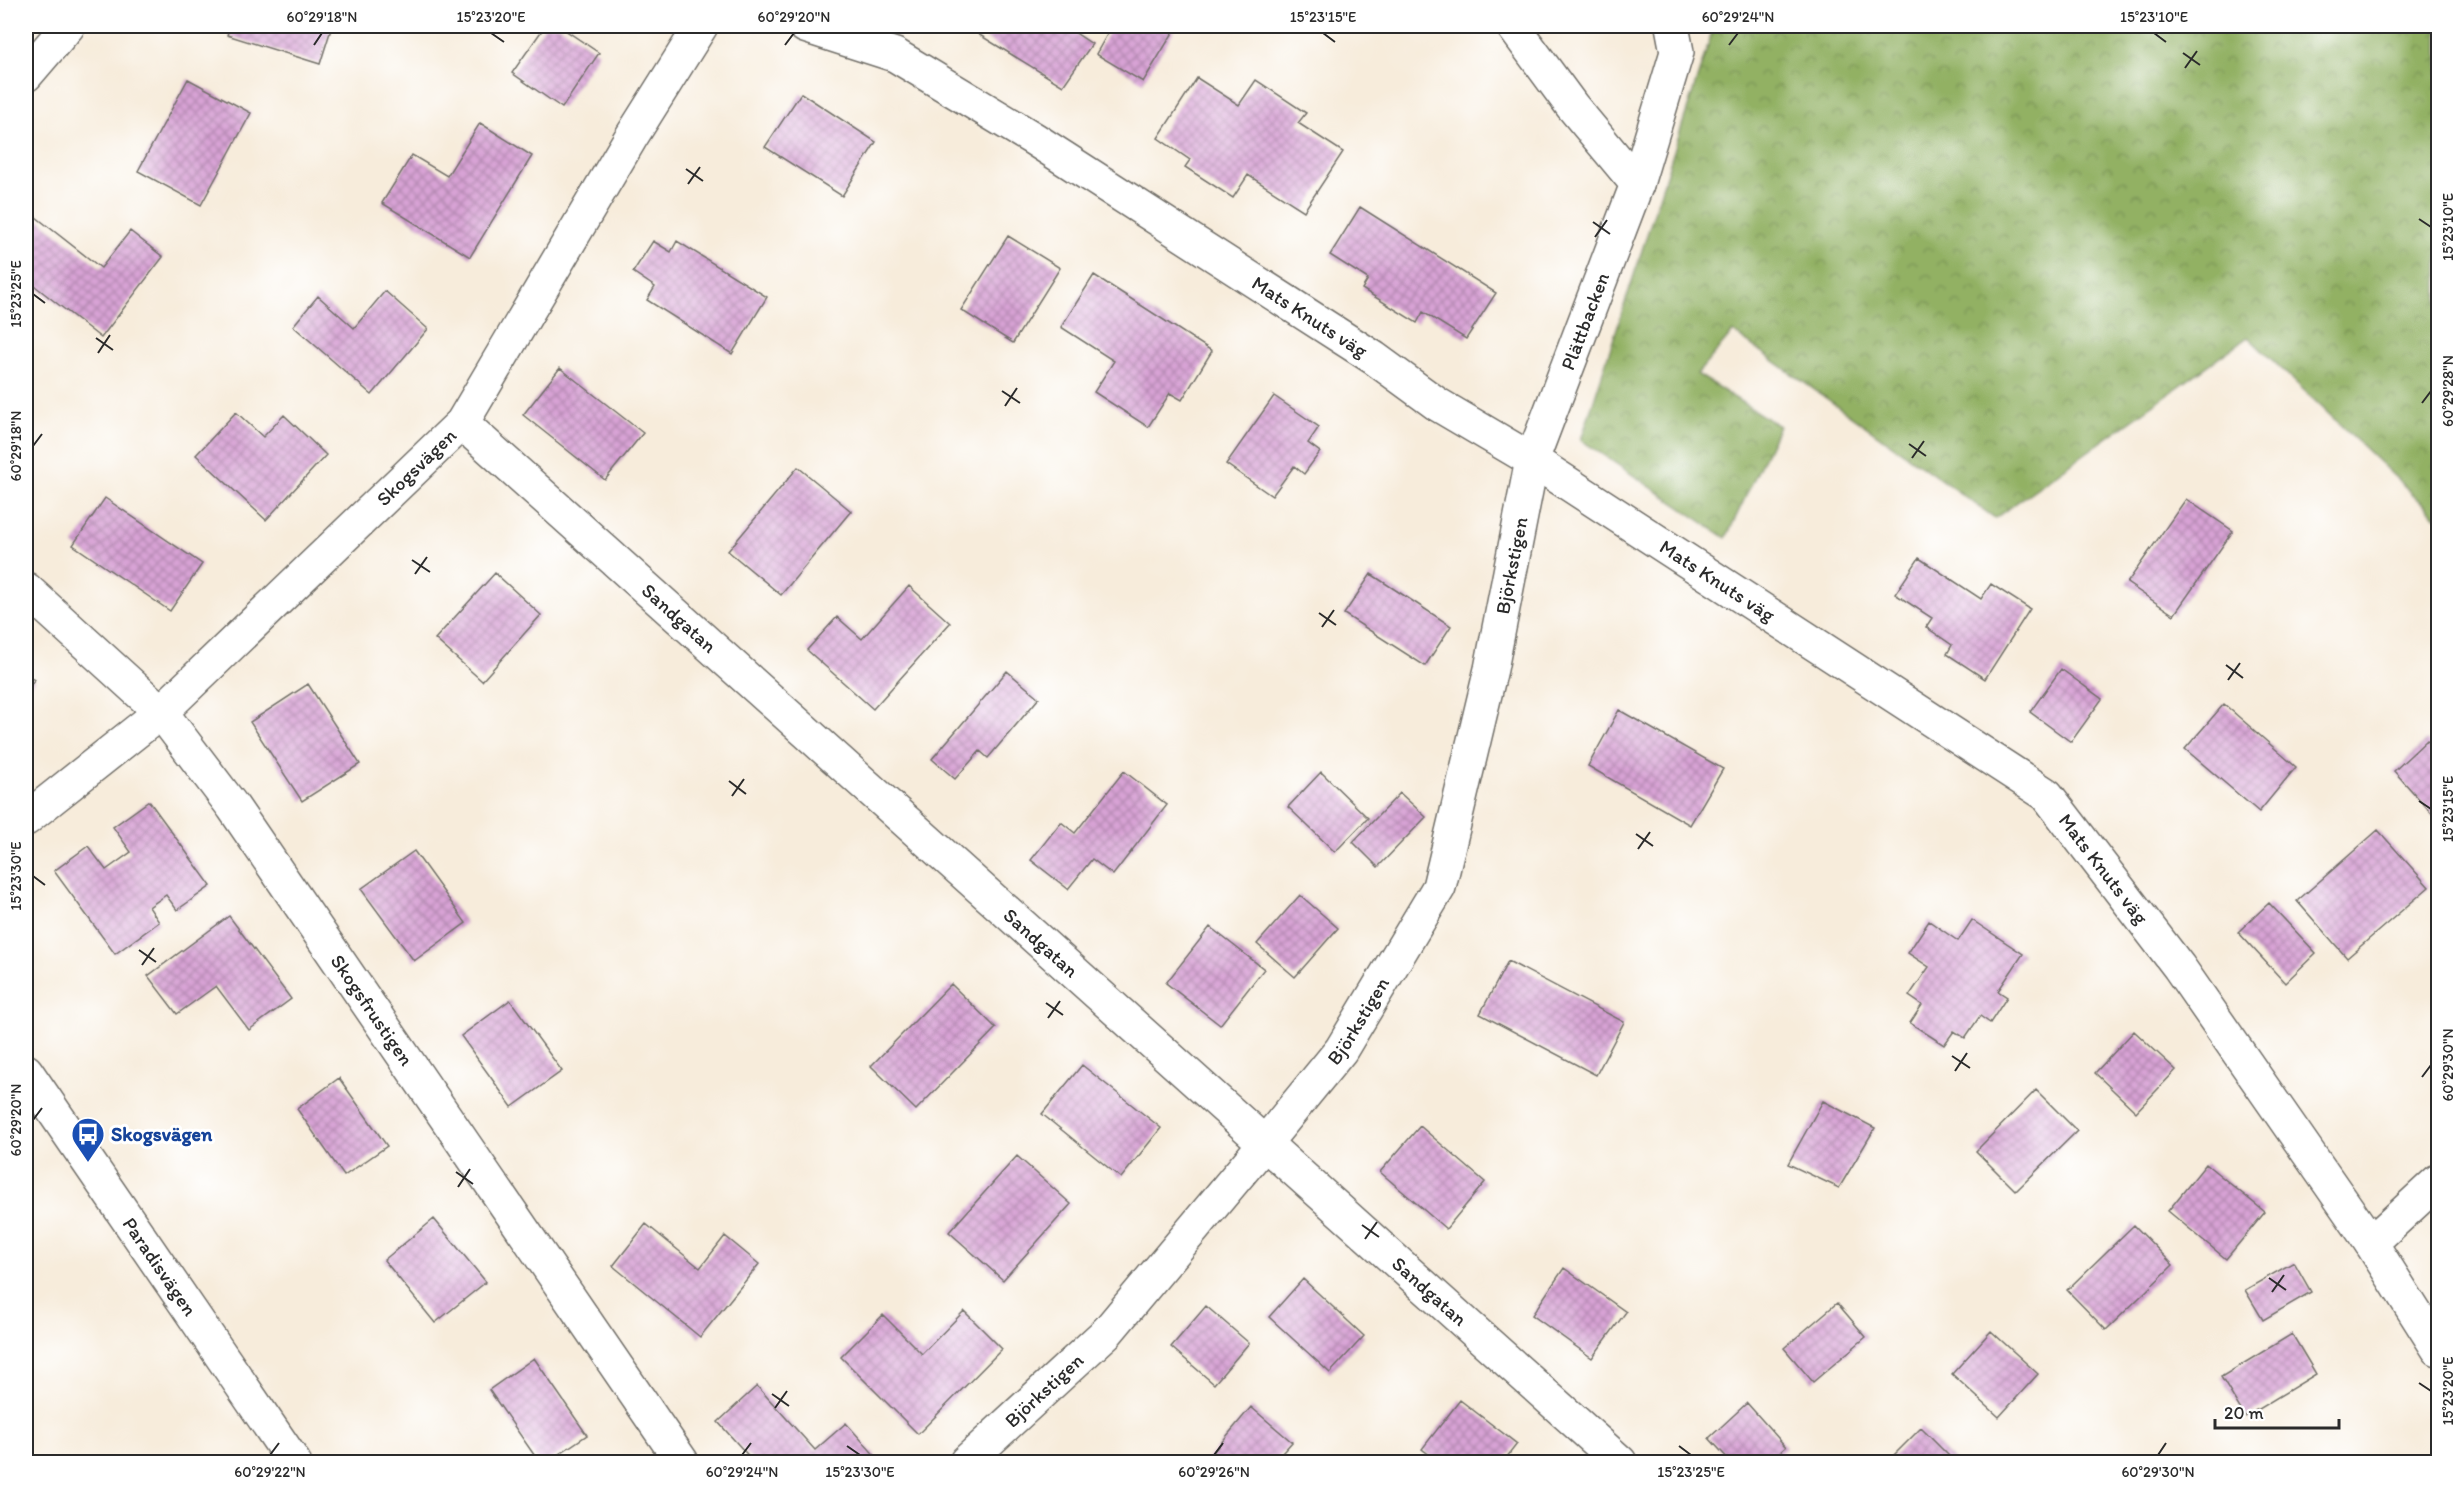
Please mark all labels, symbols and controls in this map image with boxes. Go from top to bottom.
text: 60°29'18"N [287,8,357,26]
text: 15°23'20"E [456,8,526,26]
text: 60°29'20"N [758,8,830,26]
text: 15°23'15"E [1290,8,1356,26]
text: 60°29'24"N [1702,8,1774,26]
text: 15°23'10"E [2120,8,2188,26]
text: 15°23'10"E [2439,193,2457,261]
text: 15°23'25"E [7,260,25,328]
street label: Plättbacken [1555,269,1614,373]
street label: Mats Knuts väg [1248,271,1373,363]
text: 60°29'28"N [2439,355,2457,427]
text: 60°29'18"N [7,411,25,481]
street label: Skogsvägen [371,423,461,511]
street label: Björkstigen [1490,515,1533,616]
street label: Mats Knuts väg [1655,534,1780,627]
street label: Sandgatan [637,578,722,658]
text: 15°23'15"E [2439,776,2457,842]
street label: Mats Knuts väg [2054,809,2154,929]
text: 15°23'30"E [7,841,25,911]
street label: Sandgatan [999,903,1084,983]
street label: Skogsfrustigen [326,950,419,1070]
street label: Björkstigen [1322,973,1394,1070]
text: 60°29'30"N [2439,1028,2457,1102]
text: 60°29'20"N [7,1084,25,1156]
bus stop icon: Skogsvägen [70,1116,106,1163]
place label: Skogsvägen [111,1122,213,1147]
street label: Paradisvägen [118,1213,202,1320]
street label: Sandgatan [1387,1251,1472,1331]
street label: Björkstigen [1000,1348,1088,1432]
text: 15°23'20"E [2439,1356,2457,1426]
scale bar [2215,1392,2340,1430]
text: 20 m [2224,1402,2264,1424]
text: 60°29'22"N [234,1463,306,1481]
text: 60°29'24"N [706,1463,778,1481]
text: 15°23'30"E [825,1463,895,1481]
text: 60°29'26"N [1178,1463,1250,1481]
text: 15°23'25"E [1657,1463,1725,1481]
text: 60°29'30"N [2121,1463,2195,1481]

